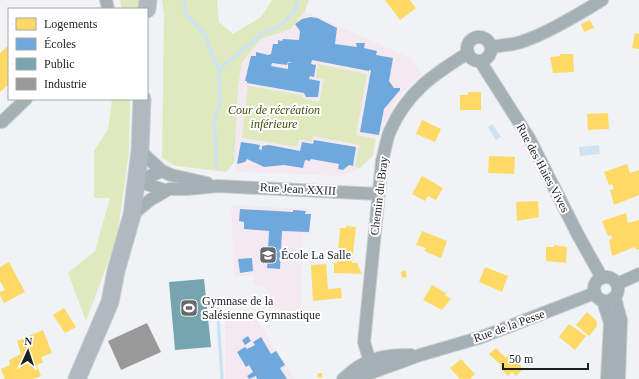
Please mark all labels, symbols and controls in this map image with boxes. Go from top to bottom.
legend [8,8,148,100]
text: Logements [44,17,98,31]
text: Écoles [44,37,76,51]
text: Public [44,57,75,71]
text: Industrie [44,77,87,91]
park label: Cour de récréation inférieure [228,103,320,131]
street label: Rue des Haies Vives [514,121,573,215]
street label: Chemin du Bray [367,156,391,236]
street label: Rue Jean XXIII [260,180,336,198]
school or university icon: École La Salle [258,245,278,265]
place label: École La Salle [281,248,351,262]
place label: Gymnase de la Salésienne Gymnastique [202,294,320,322]
sports icon: Gymnase de la Salésienne Gymnastique [179,298,199,318]
street label: Rue de la Pesse [471,307,547,345]
north arrow [8,331,48,371]
text: N [24,335,33,347]
scale bar [503,345,588,371]
text: 50 m [509,352,534,366]

